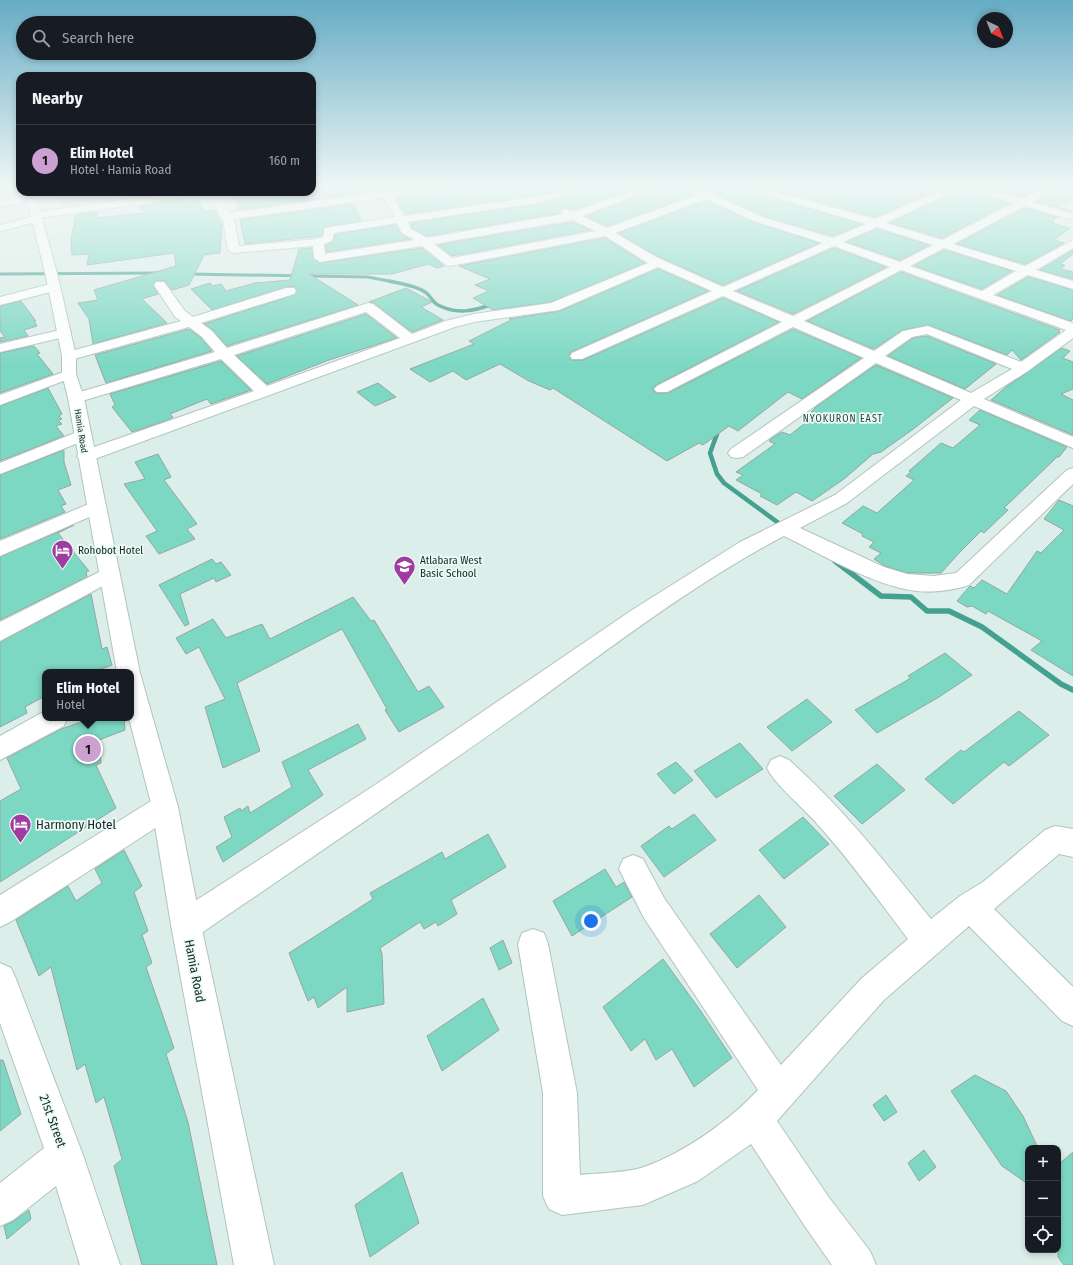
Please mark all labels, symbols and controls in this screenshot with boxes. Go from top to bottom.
north arrow [977,12,1013,48]
search box [16,16,316,60]
icon: search [30,27,52,49]
text: Search here [62,29,134,47]
text: Nearby [32,88,83,109]
text: Elim Hotel [70,144,133,162]
text: 1 [42,153,48,168]
text: 160 m [269,153,300,168]
text: Hotel · Hamia Road [70,162,171,177]
street label: Hamia Road [73,408,89,454]
district label: NYOKURON EAST [803,413,883,425]
hotel icon: Rohobot Hotel [49,537,75,570]
place label: Rohobot Hotel [78,544,143,557]
school or university icon: Atlabara West Basic School [391,553,417,586]
place label: Atlabara West Basic School [420,554,482,580]
popup [42,669,134,721]
text: Elim Hotel [56,679,120,697]
text: Hotel [56,697,85,712]
pin: 1 [75,734,101,764]
hotel icon: Harmony Hotel [7,811,33,844]
place label: Harmony Hotel [36,817,116,832]
your location [581,911,601,931]
street label: Hamia Road [182,938,208,1004]
street label: 21st Street [36,1092,70,1150]
map controls [1025,1145,1061,1253]
button: + [1025,1145,1061,1181]
button: − [1025,1181,1061,1217]
button: locate [1025,1217,1061,1253]

